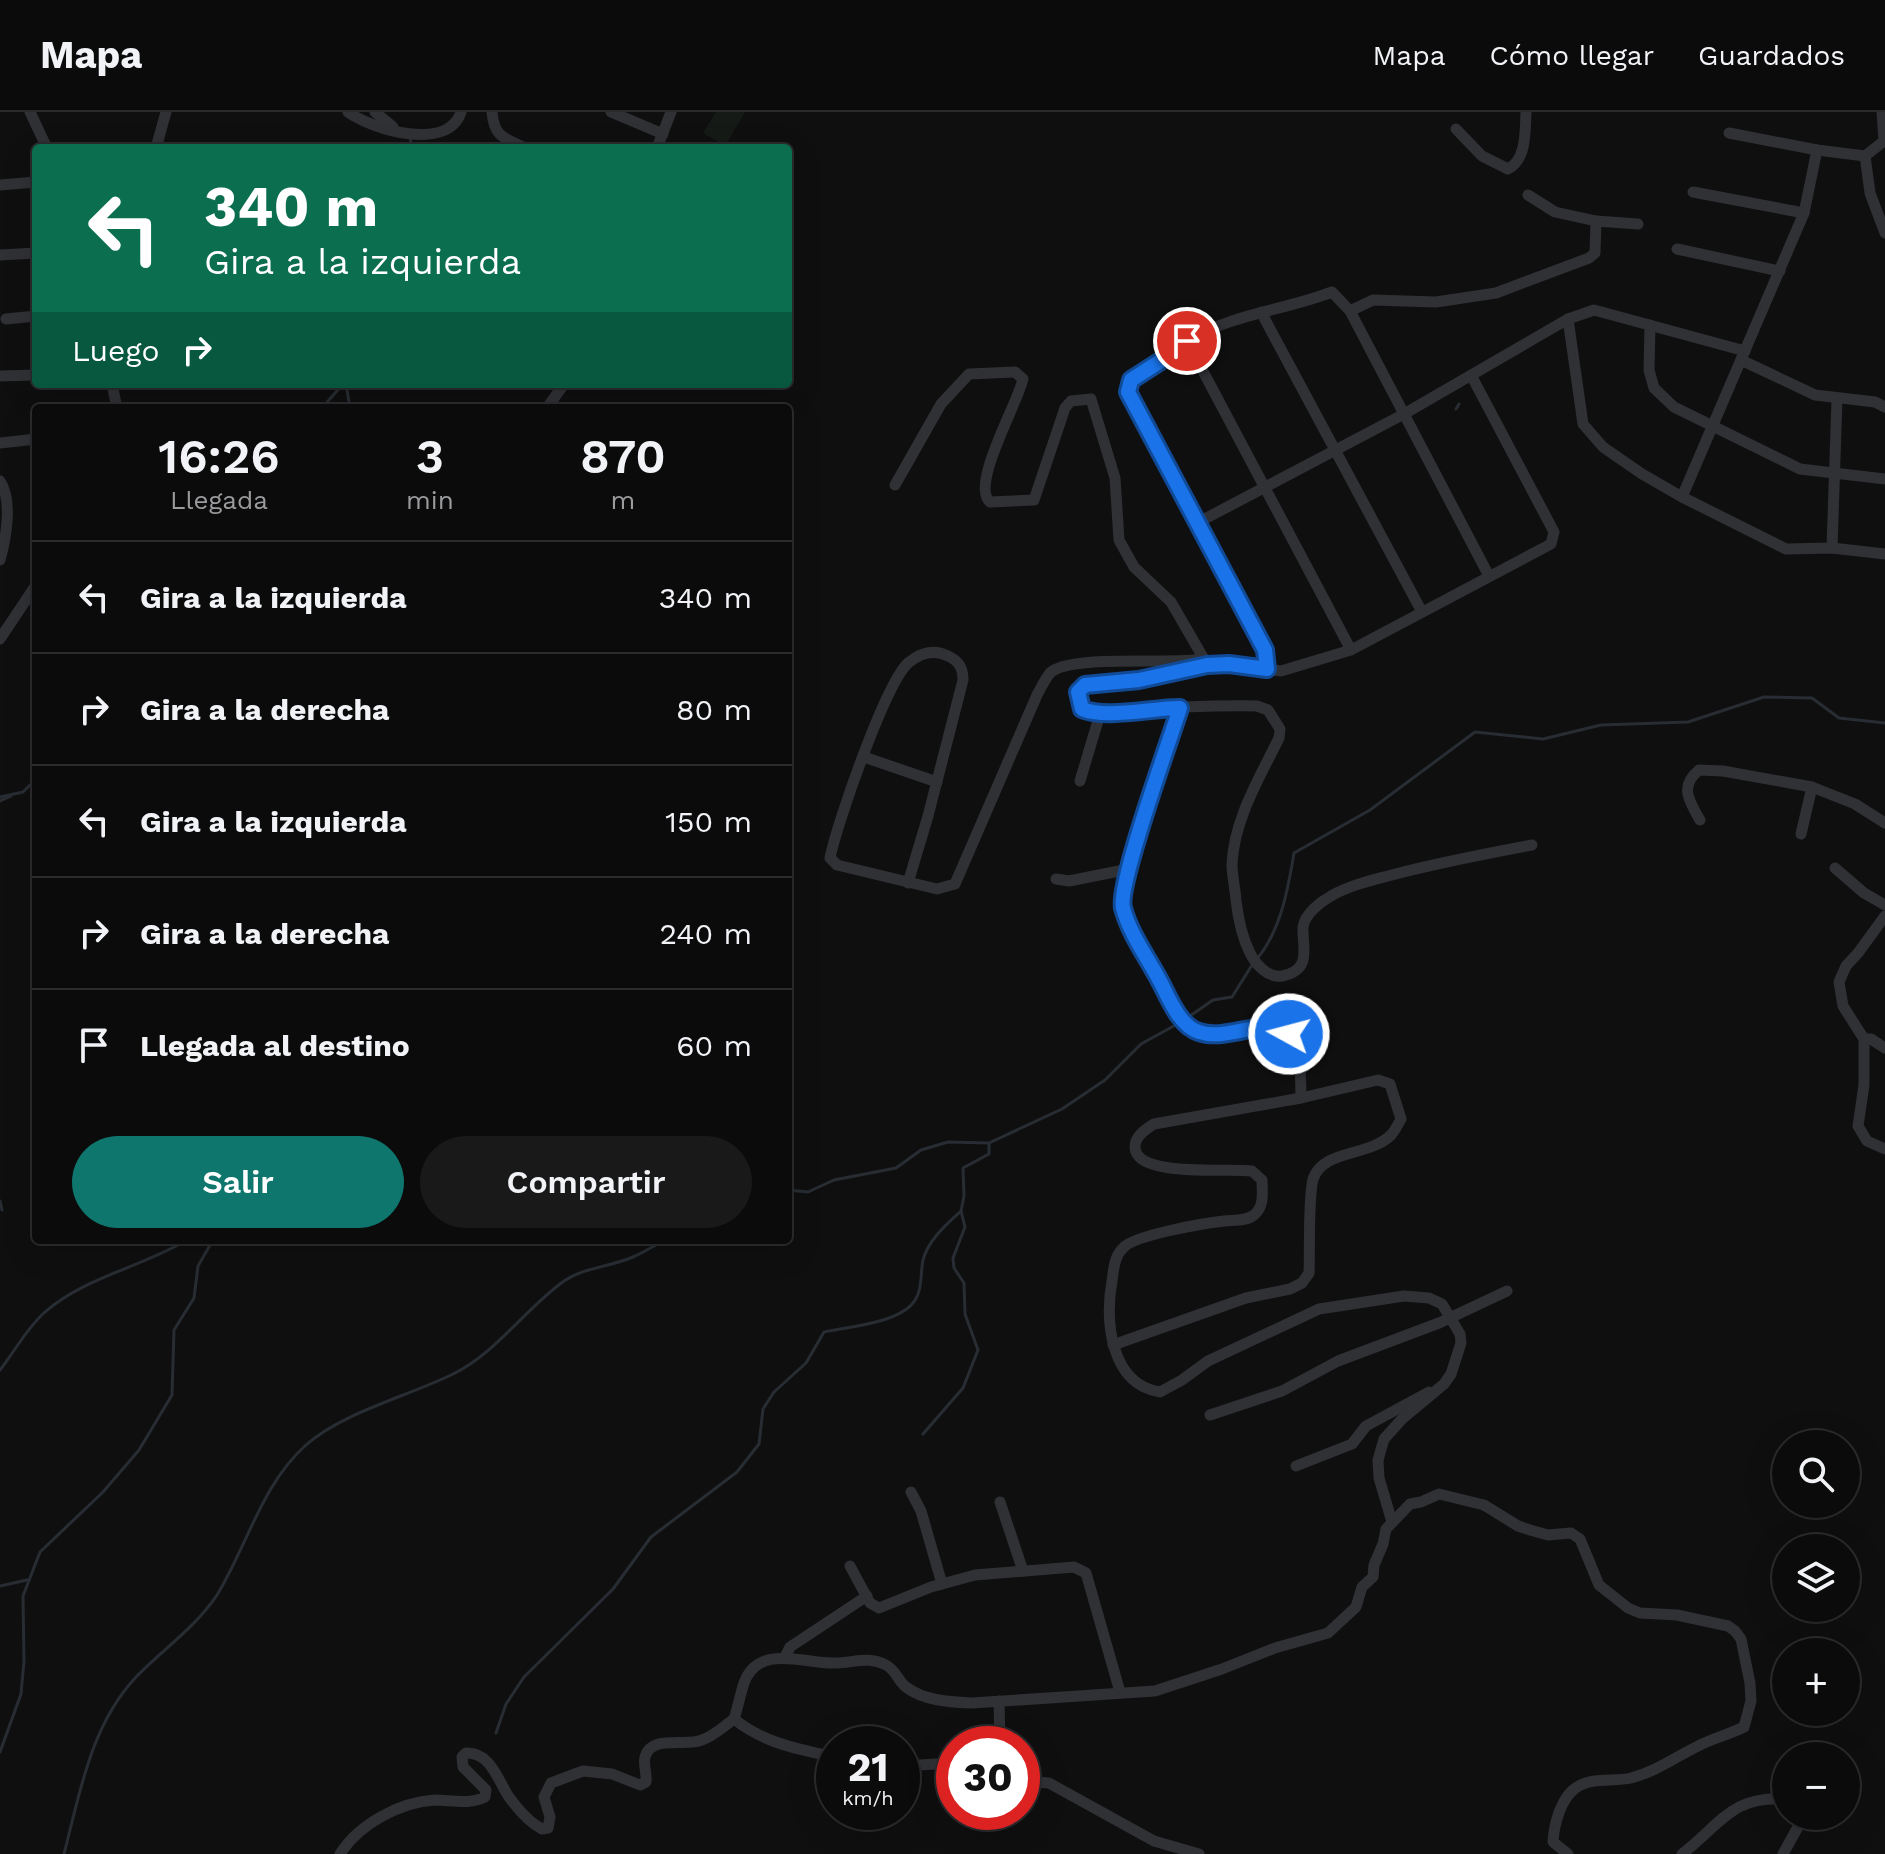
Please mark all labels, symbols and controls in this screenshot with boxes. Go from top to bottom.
text: Mapa [40,33,142,77]
text: Mapa [1373,39,1446,72]
text: Cómo llegar [1490,39,1654,72]
text: Guardados [1698,39,1845,72]
text: 340 m [204,174,378,240]
icon: left [72,176,176,280]
text: Gira a la izquierda [204,241,521,283]
pin [1153,307,1221,375]
icon: arrive [1165,319,1209,363]
icon: right [175,328,219,372]
text: Luego [72,333,159,368]
text: 16:26 [158,428,280,485]
text: 3 [416,428,444,485]
text: 870 [580,428,666,485]
text: Llegada [170,485,268,515]
text: min [406,485,454,515]
text: m [610,485,635,515]
icon: left [72,575,116,619]
text: Gira a la izquierda [140,580,407,615]
text: 340 m [659,580,752,615]
icon: right [72,687,116,731]
text: Gira a la derecha [140,692,389,727]
text: 80 m [676,692,752,727]
icon: left [72,799,116,843]
text: Gira a la izquierda [140,804,407,839]
text: 150 m [665,804,752,839]
icon: right [72,911,116,955]
text: Gira a la derecha [140,916,389,951]
text: 240 m [660,916,752,951]
position arrow [1247,992,1331,1076]
icon: arrive [72,1023,116,1067]
text: Llegada al destino [140,1028,410,1063]
text: 60 m [676,1028,752,1063]
button: Salir [72,1136,404,1228]
button: Compartir [420,1136,752,1228]
map controls [1772,1430,1860,1830]
button: search [1772,1430,1860,1518]
button: layers [1772,1534,1860,1622]
button: + [1772,1638,1860,1726]
speed limit sign: 30 [936,1726,1040,1830]
button: − [1772,1742,1860,1830]
text: 21 [847,1744,889,1791]
text: km/h [842,1786,894,1810]

